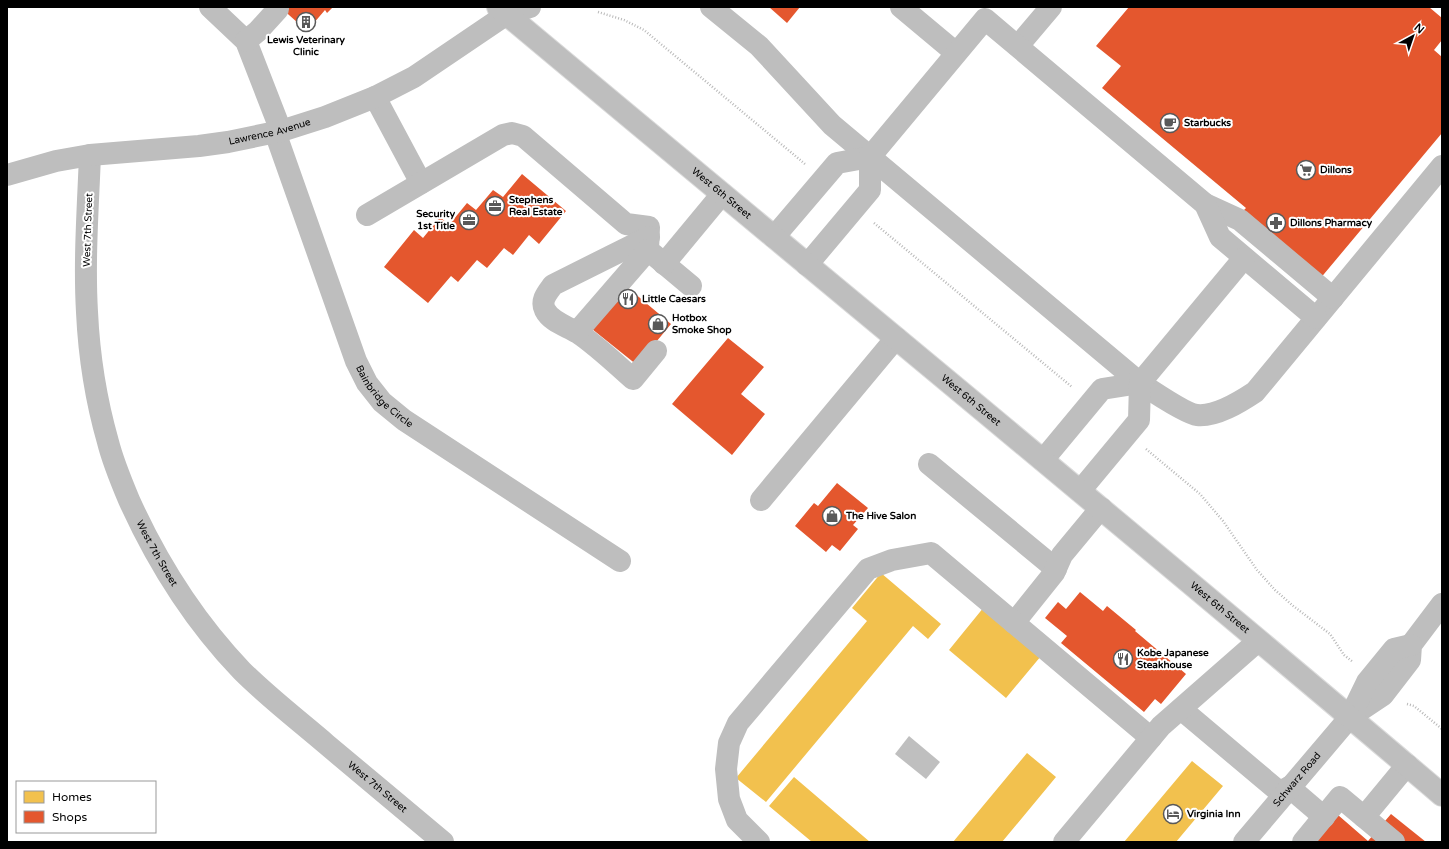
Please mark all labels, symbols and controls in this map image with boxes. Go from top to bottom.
building icon: Lewis Veterinary Clinic [295,11,317,33]
north arrow [1393,16,1433,56]
text: N [1412,21,1427,37]
place label: Lewis Veterinary Clinic [267,34,346,58]
cafe icon: Starbucks [1159,112,1181,134]
street label: Lawrence Avenue [228,116,312,148]
place label: Starbucks [1184,117,1231,129]
supermarket icon: Dillons [1295,159,1317,181]
place label: Dillons [1320,164,1352,176]
street label: West 6th Street [689,165,754,222]
street label: West 7th Street [81,193,95,267]
place label: Stephens Real Estate [509,194,563,218]
office icon: Stephens Real Estate [484,195,506,217]
place label: Security 1st Title [416,208,456,232]
office icon: Security 1st Title [458,209,480,231]
pharmacy icon: Dillons Pharmacy [1265,212,1287,234]
place label: Dillons Pharmacy [1290,217,1373,229]
restaurant icon: Little Caesars [617,288,639,310]
place label: Little Caesars [642,293,706,305]
place label: Hotbox Smoke Shop [672,312,732,336]
shop icon: Hotbox Smoke Shop [647,313,669,335]
street label: Bainbridge Circle [353,363,416,430]
street label: West 6th Street [939,372,1003,429]
shop icon: The Hive Salon [821,505,843,527]
place label: The Hive Salon [845,510,916,522]
street label: West 7th Street [134,518,180,589]
street label: West 6th Street [1188,579,1252,636]
place label: Kobe Japanese Steakhouse [1137,647,1209,671]
restaurant icon: Kobe Japanese Steakhouse [1112,648,1134,670]
street label: Schwarz Road [1271,750,1323,809]
street label: West 7th Street [345,759,410,815]
legend [16,781,156,833]
text: Homes [52,790,92,804]
hotel icon: Virginia Inn [1162,803,1184,825]
place label: Virginia Inn [1187,808,1241,820]
text: Shops [52,810,87,824]

